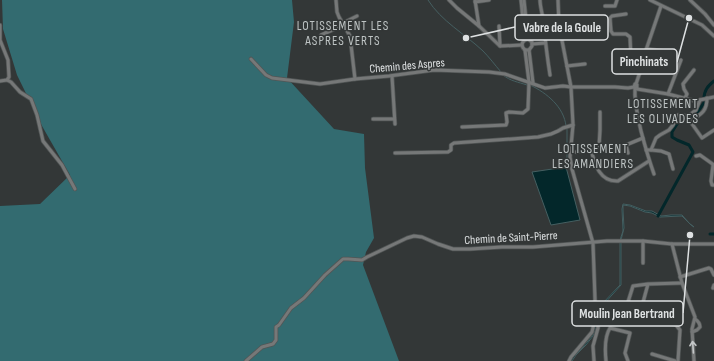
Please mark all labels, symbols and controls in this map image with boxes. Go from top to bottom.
callout: Vabre de la Goule [515,15,608,40]
district label: LOTISSEMENT LES ASPRES VERTS [297,18,389,49]
text: Vabre de la Goule [523,20,601,36]
callout: Pinchinats [612,49,677,74]
text: Pinchinats [620,54,668,70]
street label: Chemin des Aspres [369,55,445,77]
district label: LOTISSEMENT LES OLIVADES [627,96,699,127]
district label: LOTISSEMENT LES AMANDIERS [552,141,634,172]
street label: Chemin de Saint-Pierre [464,228,558,248]
callout: Moulin Jean Bertrand [572,301,683,326]
text: Moulin Jean Bertrand [579,306,675,322]
one-way arrow [690,340,697,353]

